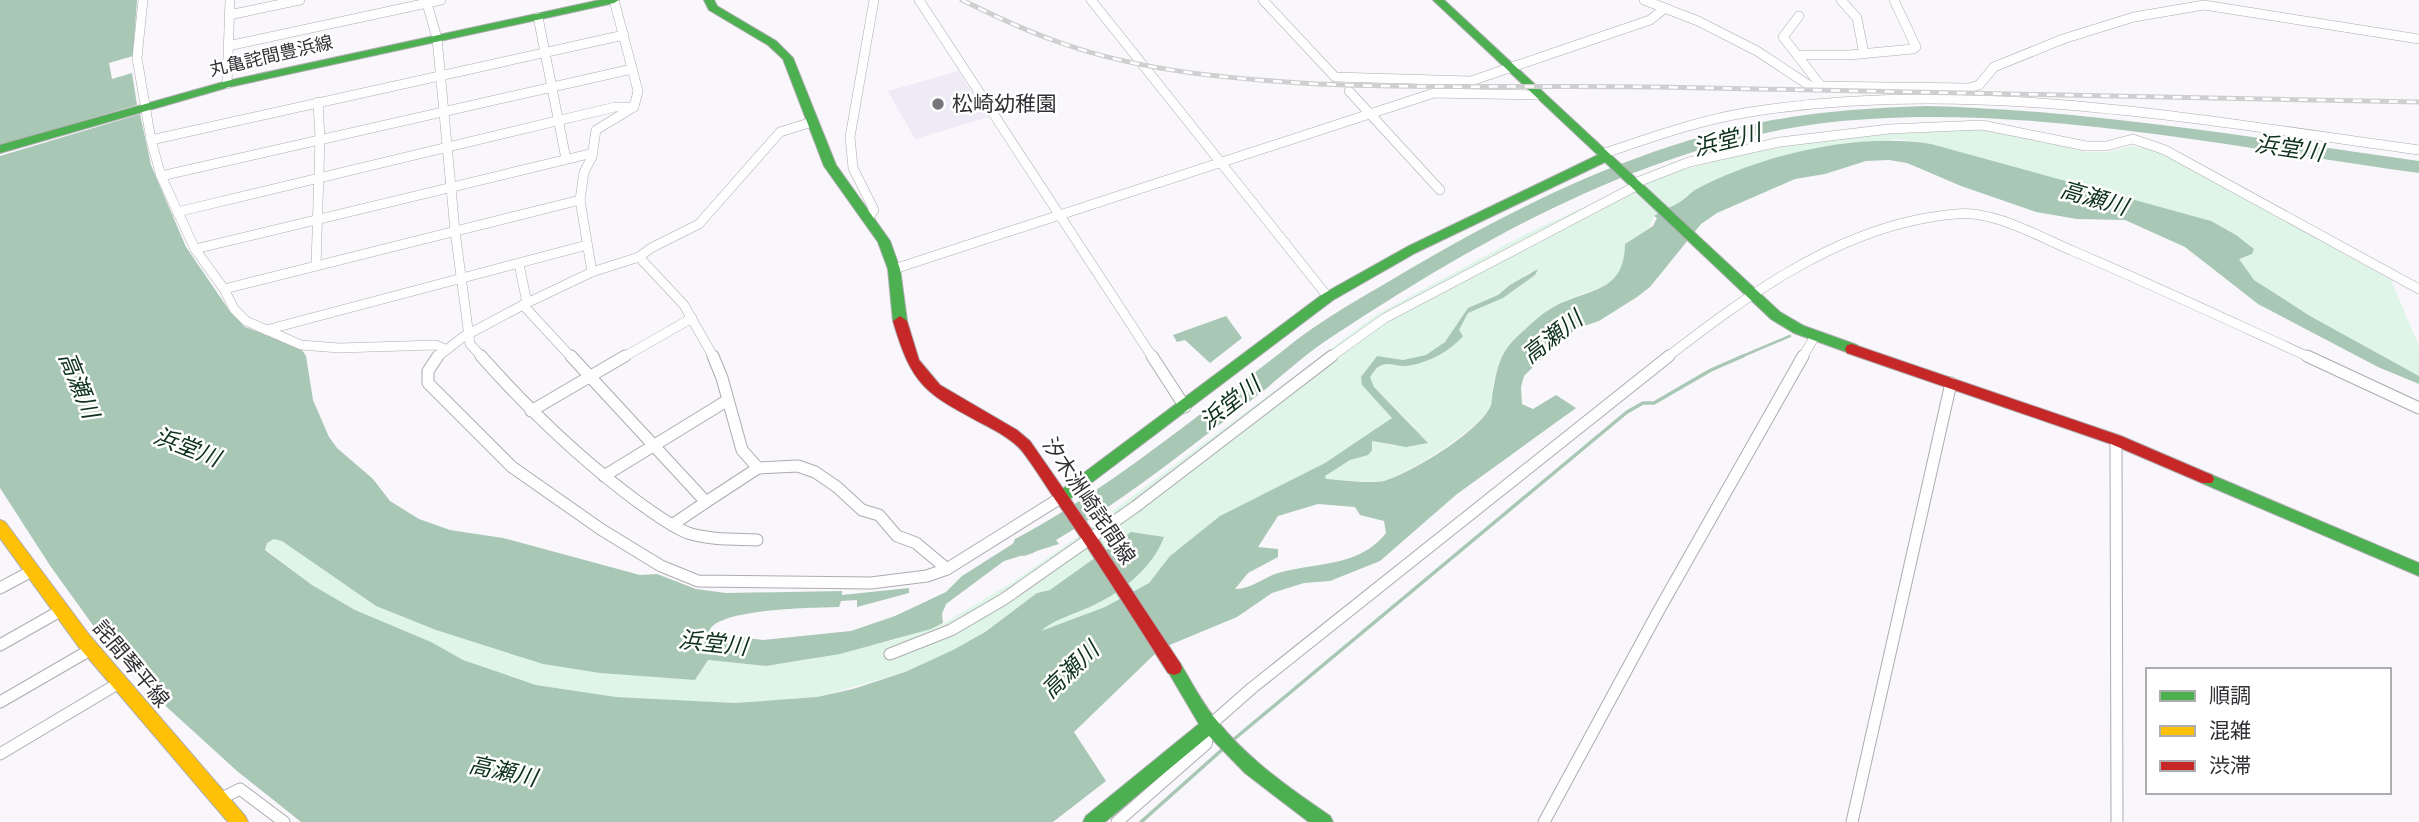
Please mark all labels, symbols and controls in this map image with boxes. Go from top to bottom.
street label: 丸亀詫間豊浜線 [207,32,335,80]
place label: 松崎幼稚園 [952,92,1057,115]
marker: 松崎幼稚園 [930,96,946,112]
water label: 浜堂川 [1690,118,1767,161]
water label: 浜堂川 [2253,130,2328,166]
water label: 高瀬川 [2057,176,2134,221]
water label: 高瀬川 [1517,304,1590,368]
water label: 高瀬川 [54,348,105,425]
water label: 浜堂川 [1195,370,1268,434]
water label: 浜堂川 [150,422,227,473]
street label: 汐木洲崎詫間線 [1039,433,1140,568]
street label: 詫間琴平線 [89,616,174,711]
water label: 浜堂川 [677,626,752,660]
water label: 高瀬川 [1036,635,1106,703]
legend [2146,668,2391,794]
text: 順調 [2209,684,2251,707]
text: 混雑 [2209,719,2251,742]
water label: 高瀬川 [467,751,542,792]
text: 渋滞 [2209,754,2251,777]

